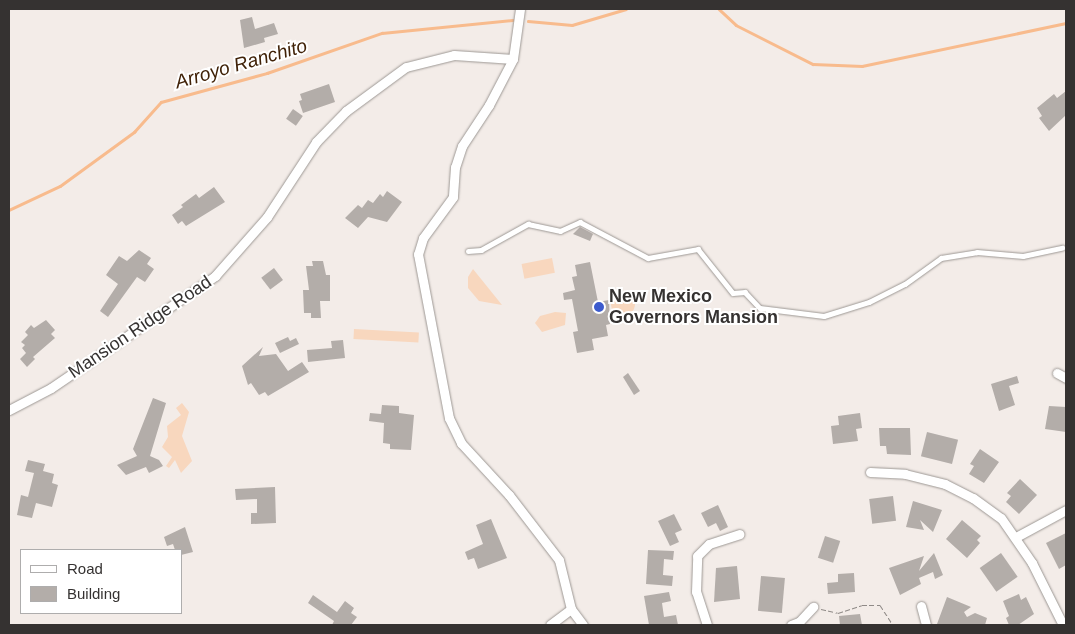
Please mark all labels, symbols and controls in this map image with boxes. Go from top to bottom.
water label: Arroyo Ranchito [172,34,310,94]
street label: Mansion Ridge Road [64,271,216,383]
place label: New Mexico Governors Mansion [609,286,778,328]
marker: New Mexico Governors Mansion [593,301,605,313]
legend [20,549,182,614]
text: Road [67,560,103,577]
text: Building [67,585,120,602]

